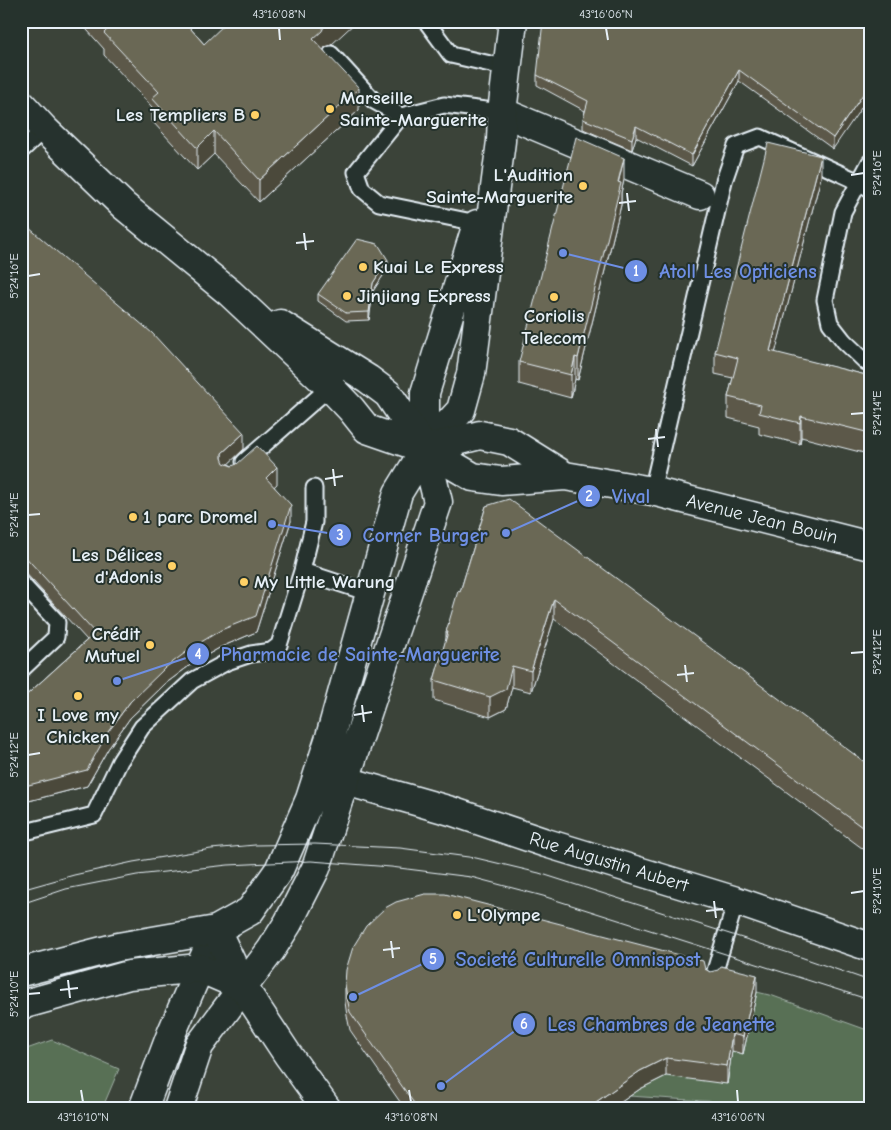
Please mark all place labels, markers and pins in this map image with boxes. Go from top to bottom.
place label: Marseille Sainte-Marguerite [340,87,487,131]
marker: Marseille Sainte-Marguerite [324,103,336,115]
place label: Les Templiers B [116,104,245,126]
marker: Les Templiers B [249,109,261,121]
place label: L'Audition Sainte-Marguerite [426,164,573,208]
marker: L'Audition Sainte-Marguerite [577,180,589,192]
callout: Atoll Les Opticiens [624,254,826,289]
place label: Kuai Le Express [373,256,503,278]
marker: Kuai Le Express [357,261,369,273]
place label: Jinjiang Express [357,285,491,307]
marker: Jinjiang Express [341,290,353,302]
marker: Coriolis Telecom [548,291,560,303]
place label: Coriolis Telecom [521,305,587,349]
callout: Vival [577,478,660,513]
place label: 1 parc Dromel [143,506,258,528]
marker: 1 parc Dromel [127,511,139,523]
callout: Corner Burger [328,517,498,552]
place label: Les Délices d'Adonis [71,544,162,588]
marker: Les Délices d'Adonis [166,560,178,572]
place label: My Little Warung [254,571,395,593]
marker: My Little Warung [238,576,250,588]
place label: Crédit Mutuel [85,623,141,667]
callout: Pharmacie de Sainte-Marguerite [185,636,509,671]
marker: Crédit Mutuel [144,639,156,651]
marker: I Love my Chicken [72,690,84,702]
place label: I Love my Chicken [37,704,119,748]
place label: L'Olympe [467,904,540,926]
marker: L'Olympe [451,909,463,921]
callout: Societé Culturelle Omnispost [420,941,710,976]
callout: Les Chambres de Jeanette [512,1006,785,1041]

